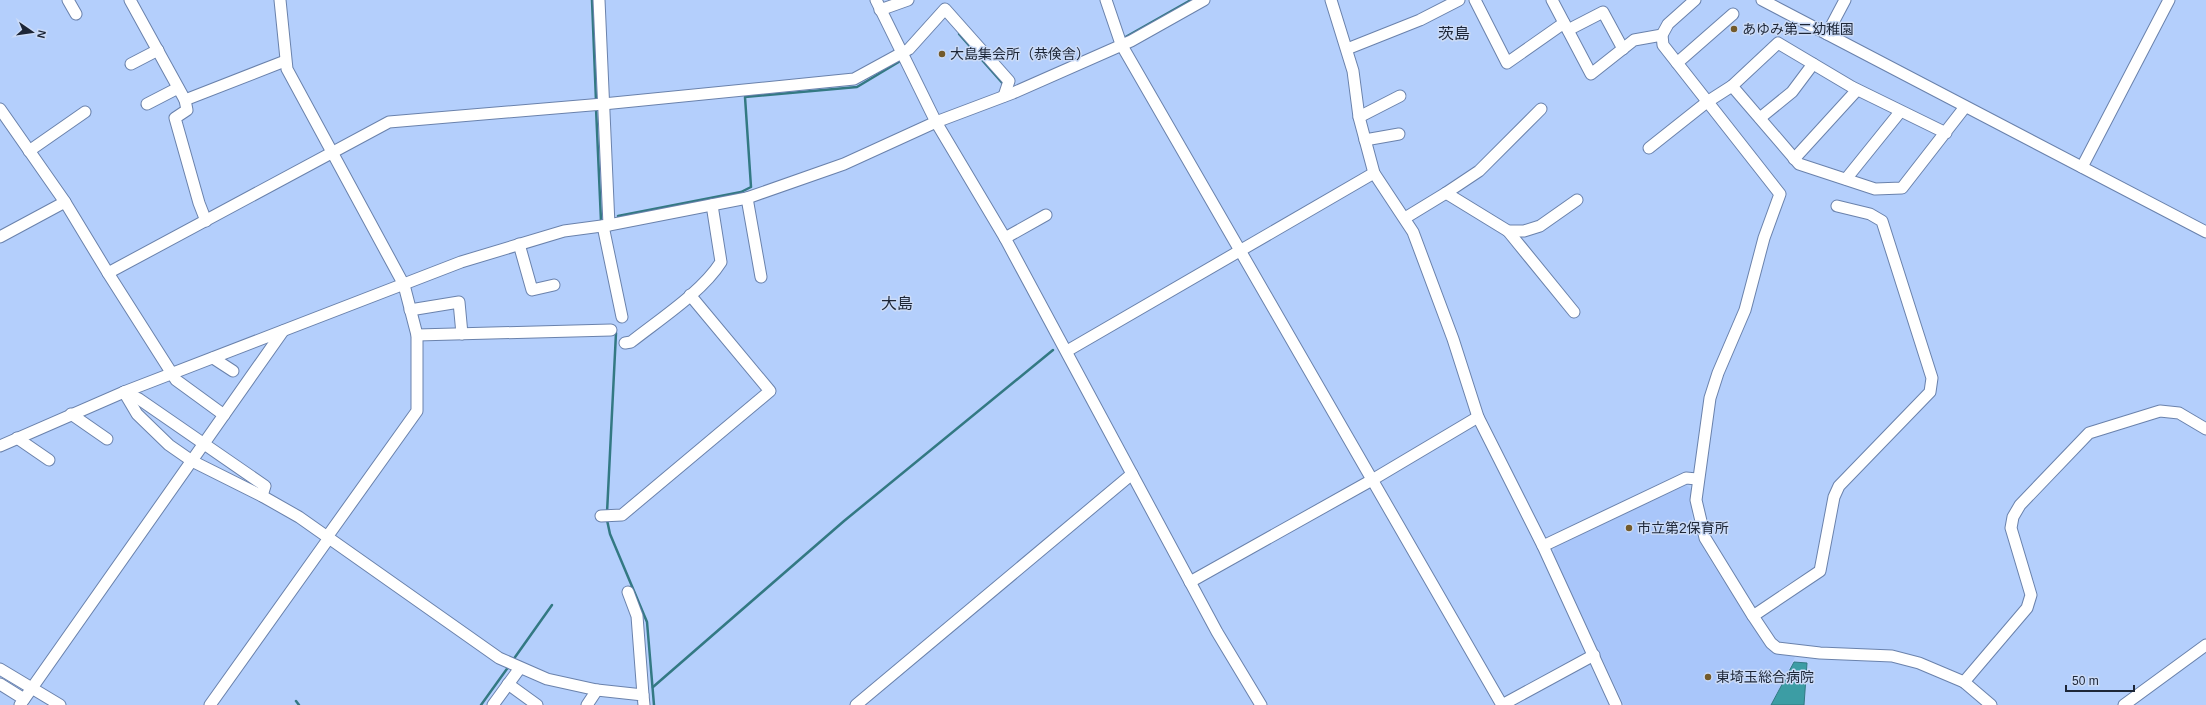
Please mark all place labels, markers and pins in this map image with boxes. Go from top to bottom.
place label: あゆみ第二幼稚園 [1742,21,1854,37]
marker: あゆみ第二幼稚園 [1729,24,1739,34]
place label: 大島集会所（恭倹舎） [950,46,1090,62]
marker: 大島集会所（恭倹舎） [937,49,947,59]
place label: 市立第2保育所 [1637,520,1729,536]
marker: 市立第2保育所 [1624,523,1634,533]
place label: 東埼玉総合病院 [1716,669,1814,685]
marker: 東埼玉総合病院 [1703,672,1713,682]

